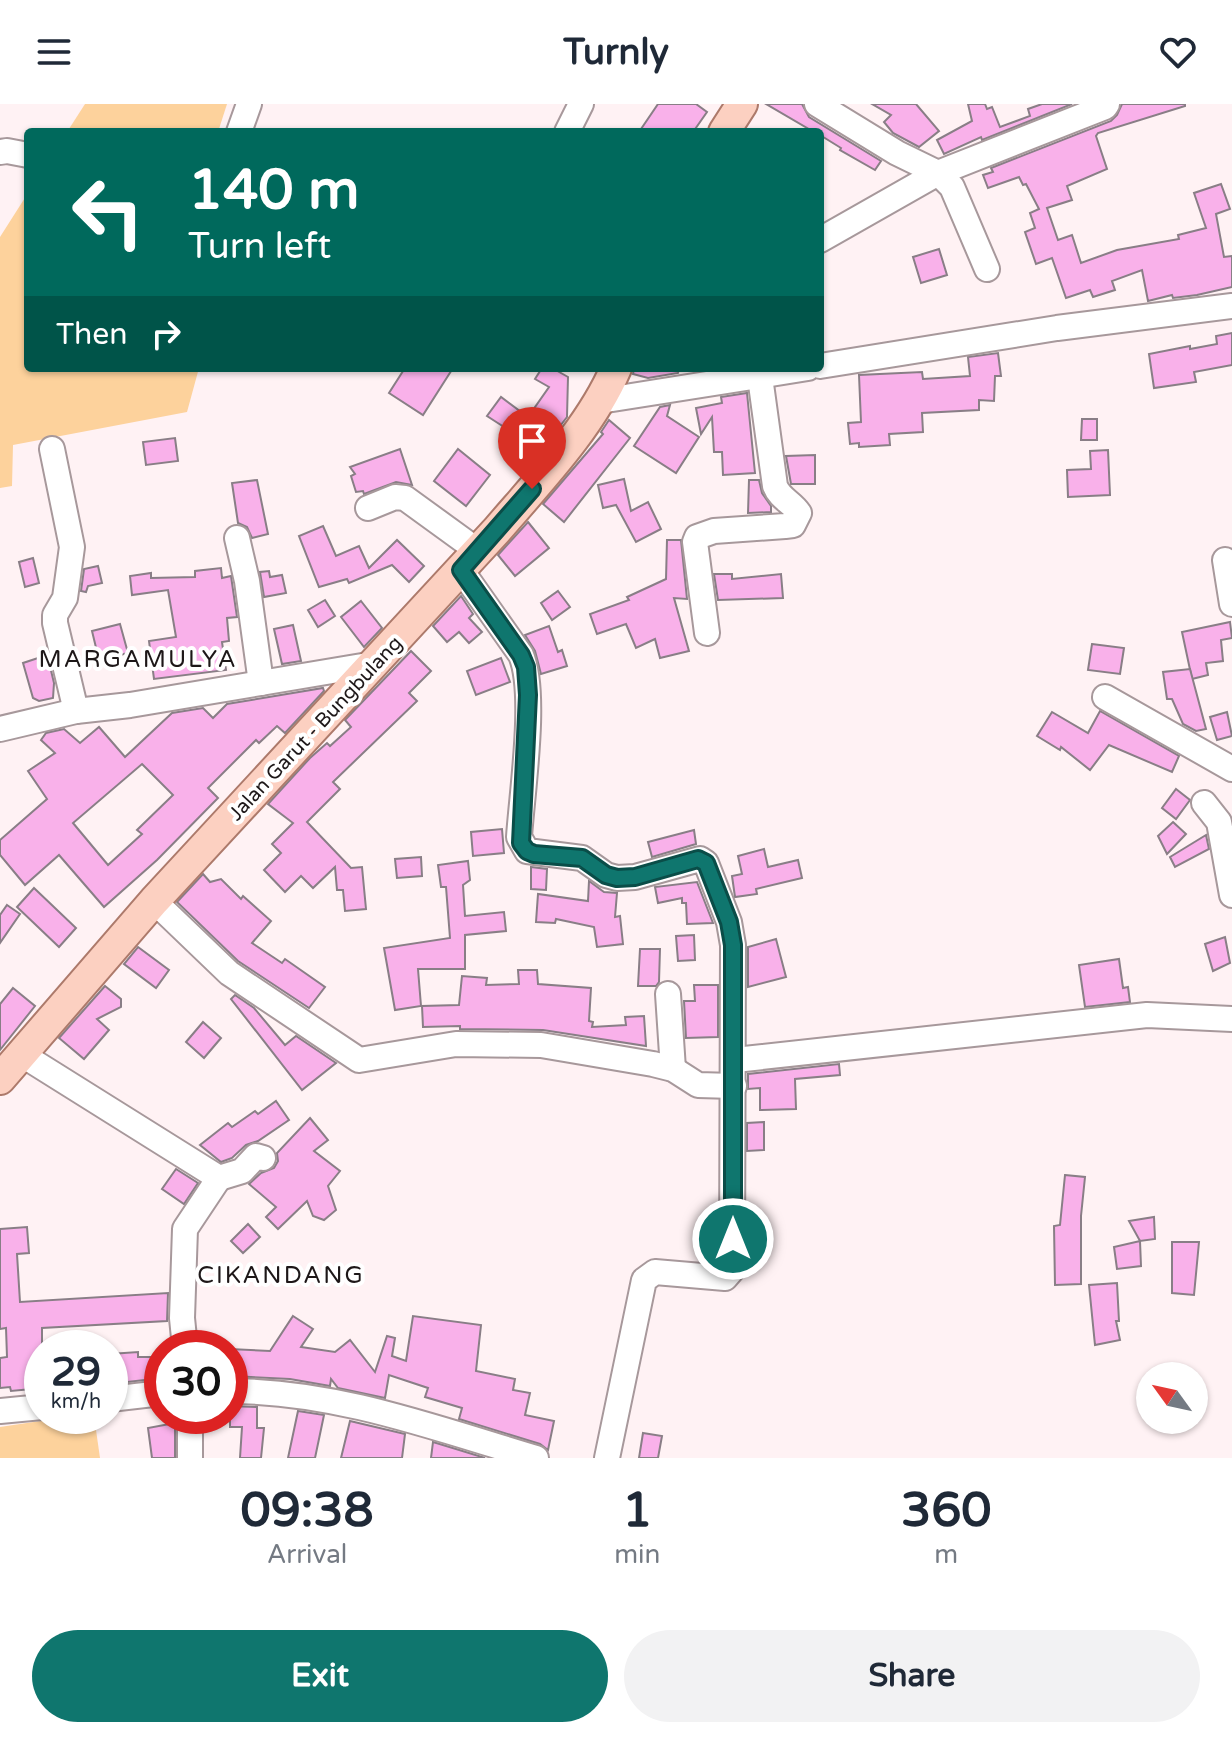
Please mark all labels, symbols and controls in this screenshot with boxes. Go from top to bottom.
icon: menu [32,30,76,74]
icon: heart [1156,30,1200,74]
text: Turnly [563,31,669,74]
text: 140 m [188,157,359,224]
icon: left [56,160,160,264]
text: Turn left [188,225,331,268]
icon: right [144,312,188,356]
text: Then [56,316,128,353]
pin [498,407,566,489]
icon: arrive [510,419,554,463]
street label: Jalan Garut - Bungbulang [224,632,407,826]
district label: MARGAMULYA [38,645,238,674]
position arrow [691,1197,775,1281]
district label: CIKANDANG [197,1261,365,1290]
speed limit sign: 30 [144,1330,248,1434]
text: 29 [51,1348,101,1396]
north arrow [1136,1362,1208,1434]
map controls [1136,1362,1208,1434]
text: km/h [51,1390,101,1414]
text: 09:38 [241,1482,374,1540]
text: 1 [622,1482,652,1540]
text: 360 [901,1482,991,1540]
text: Arrival [267,1539,347,1570]
text: min [614,1539,660,1570]
text: m [934,1539,958,1570]
button: Exit [32,1630,608,1722]
button: Share [624,1630,1200,1722]

